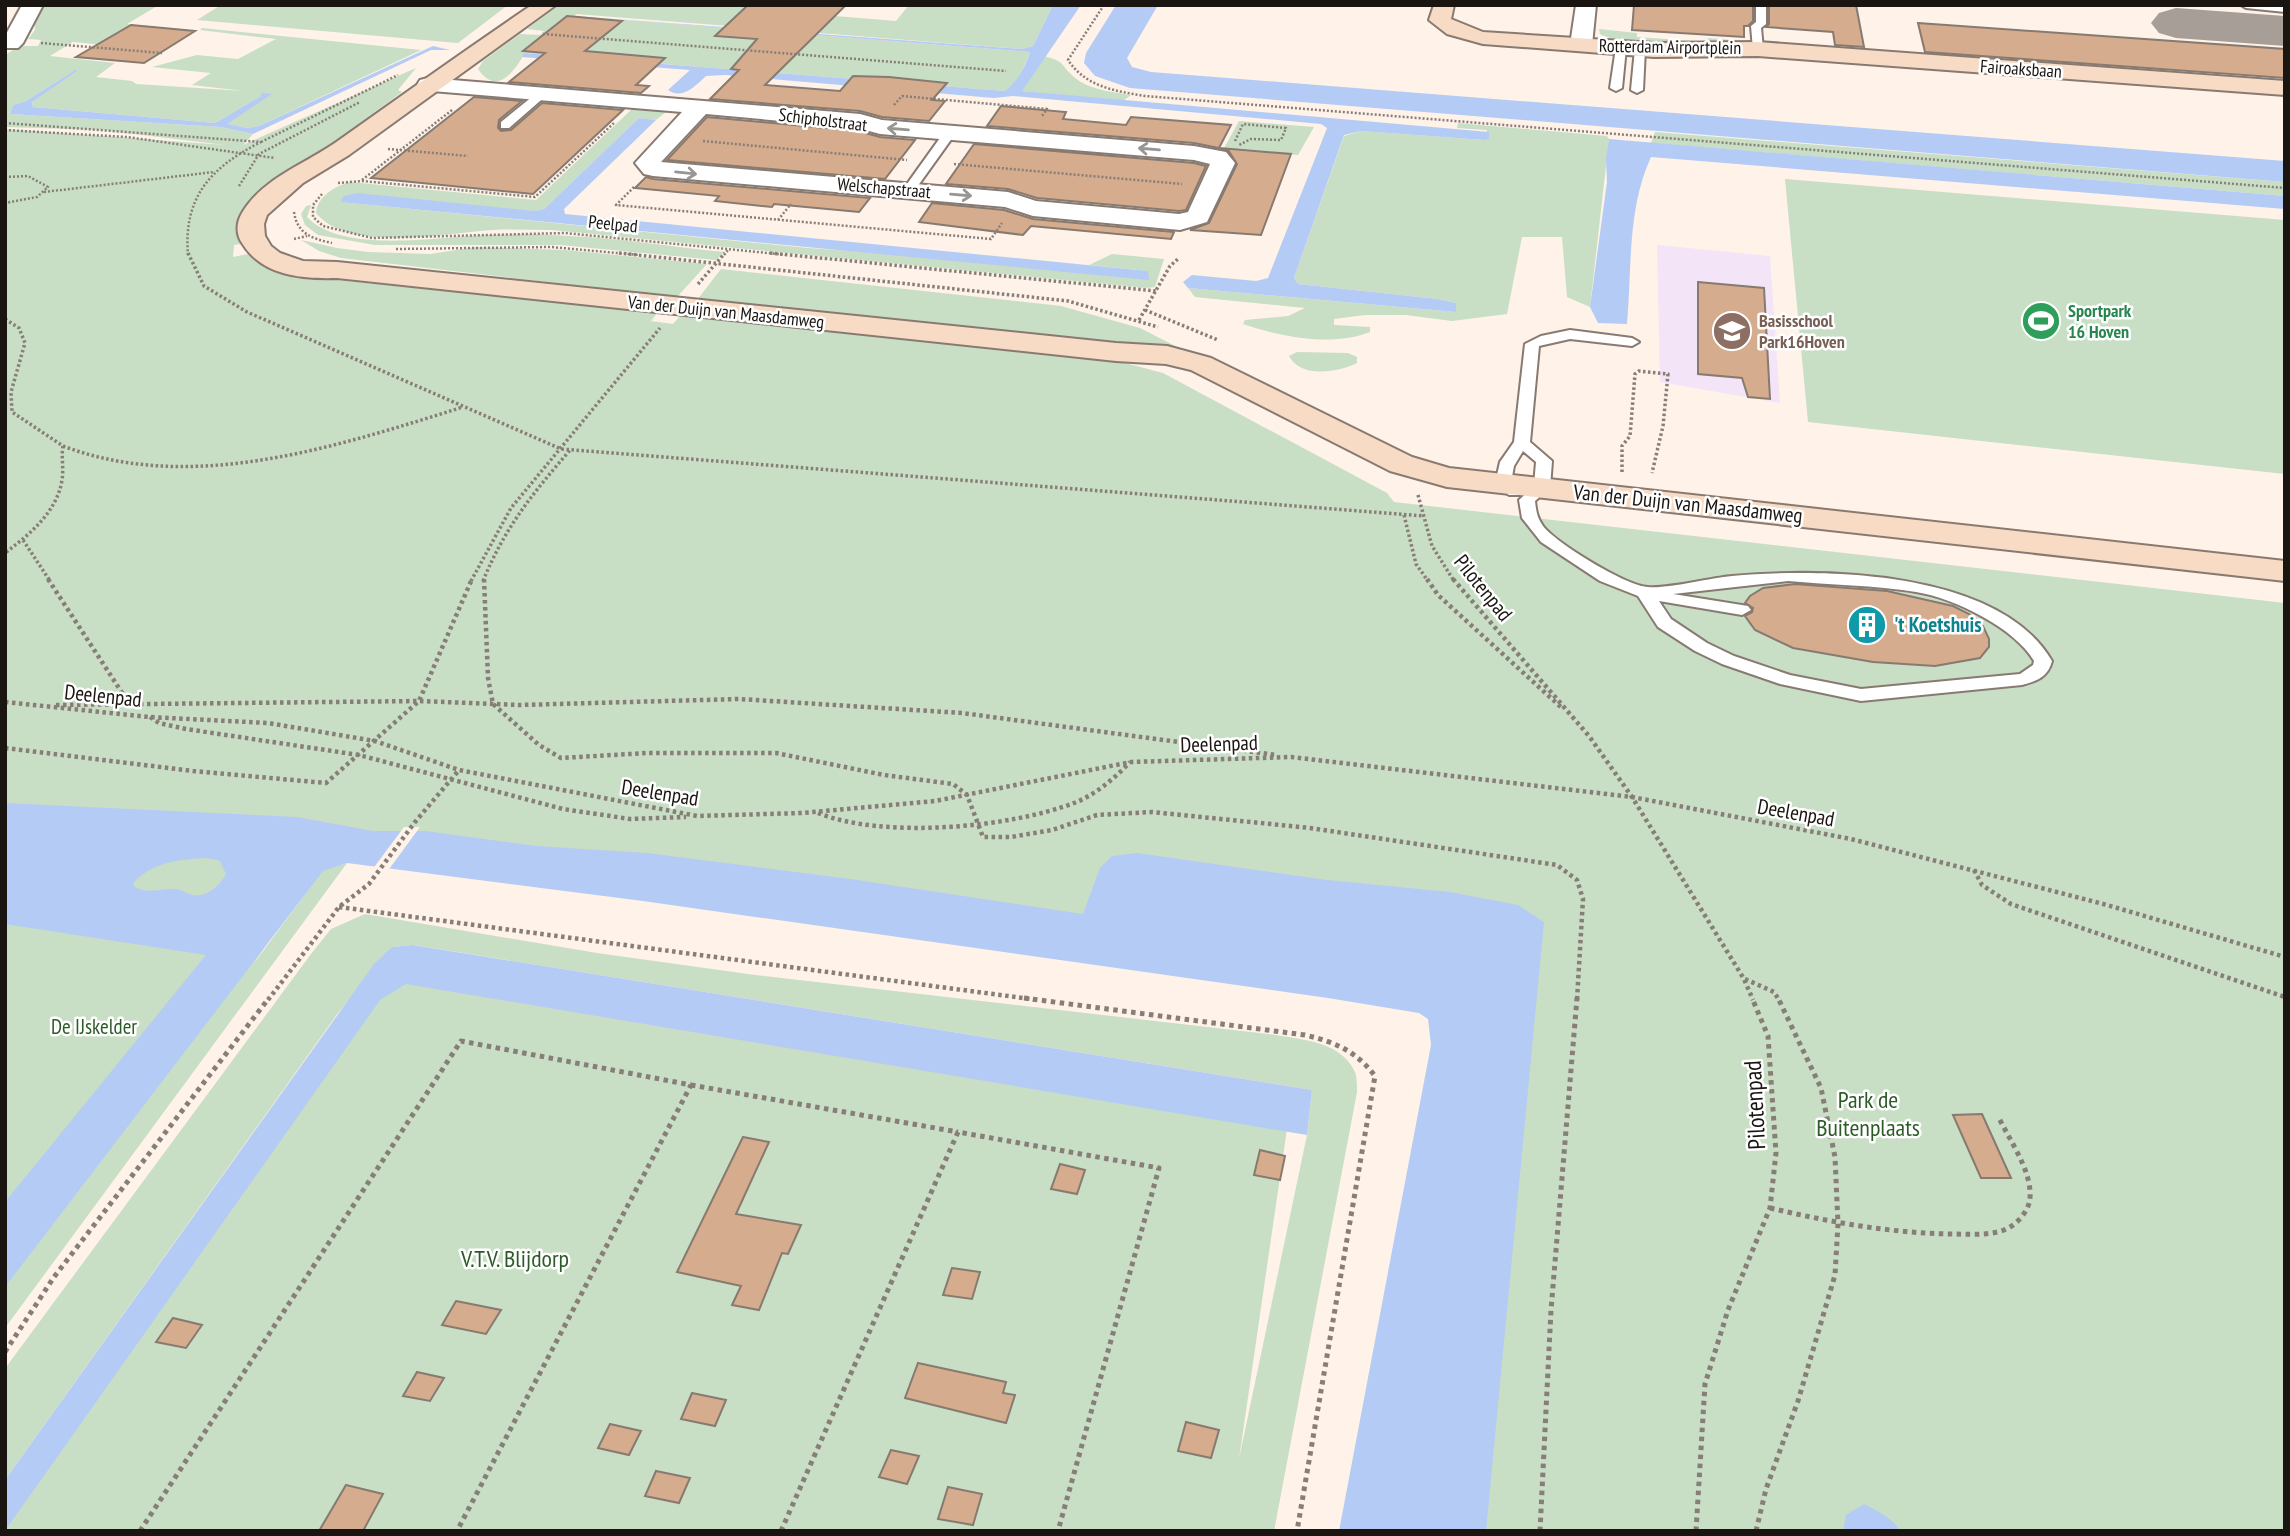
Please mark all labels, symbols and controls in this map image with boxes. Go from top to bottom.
street label: Rotterdam Airportplein [1599,34,1741,59]
street label: Fairoaksbaan [1980,54,2063,83]
street label: Schipholstraat [777,103,869,136]
one-way arrow [887,122,910,135]
one-way arrow [1138,142,1161,155]
one-way arrow [674,166,697,179]
street label: Welschapstraat [836,172,932,203]
one-way arrow [949,189,972,202]
street label: Peelpad [587,209,639,238]
street label: Van der Duijn van Maasdamweg [626,290,825,333]
place label: Sportpark 16 Hoven [2068,299,2132,343]
sports icon: Sportpark 16 Hoven [2020,300,2062,342]
place label: Basisschool Park16Hoven [1759,309,1845,353]
school or university icon: Basisschool Park16Hoven [1711,310,1753,352]
street label: Van der Duijn van Maasdamweg [1571,478,1804,529]
street label: Pilotenpad [1448,549,1518,627]
building icon: 't Koetshuis [1846,604,1888,646]
place label: 't Koetshuis [1894,611,1982,638]
street label: Deelenpad [63,678,143,713]
street label: Deelenpad [1180,729,1258,758]
street label: Deelenpad [620,773,701,812]
street label: Deelenpad [1756,792,1837,833]
park label: De IJskelder [51,1013,137,1040]
street label: Pilotenpad [1737,1060,1772,1150]
park label: Park de Buitenplaats [1816,1084,1920,1143]
park label: V.T.V. Blijdorp [460,1243,569,1274]

